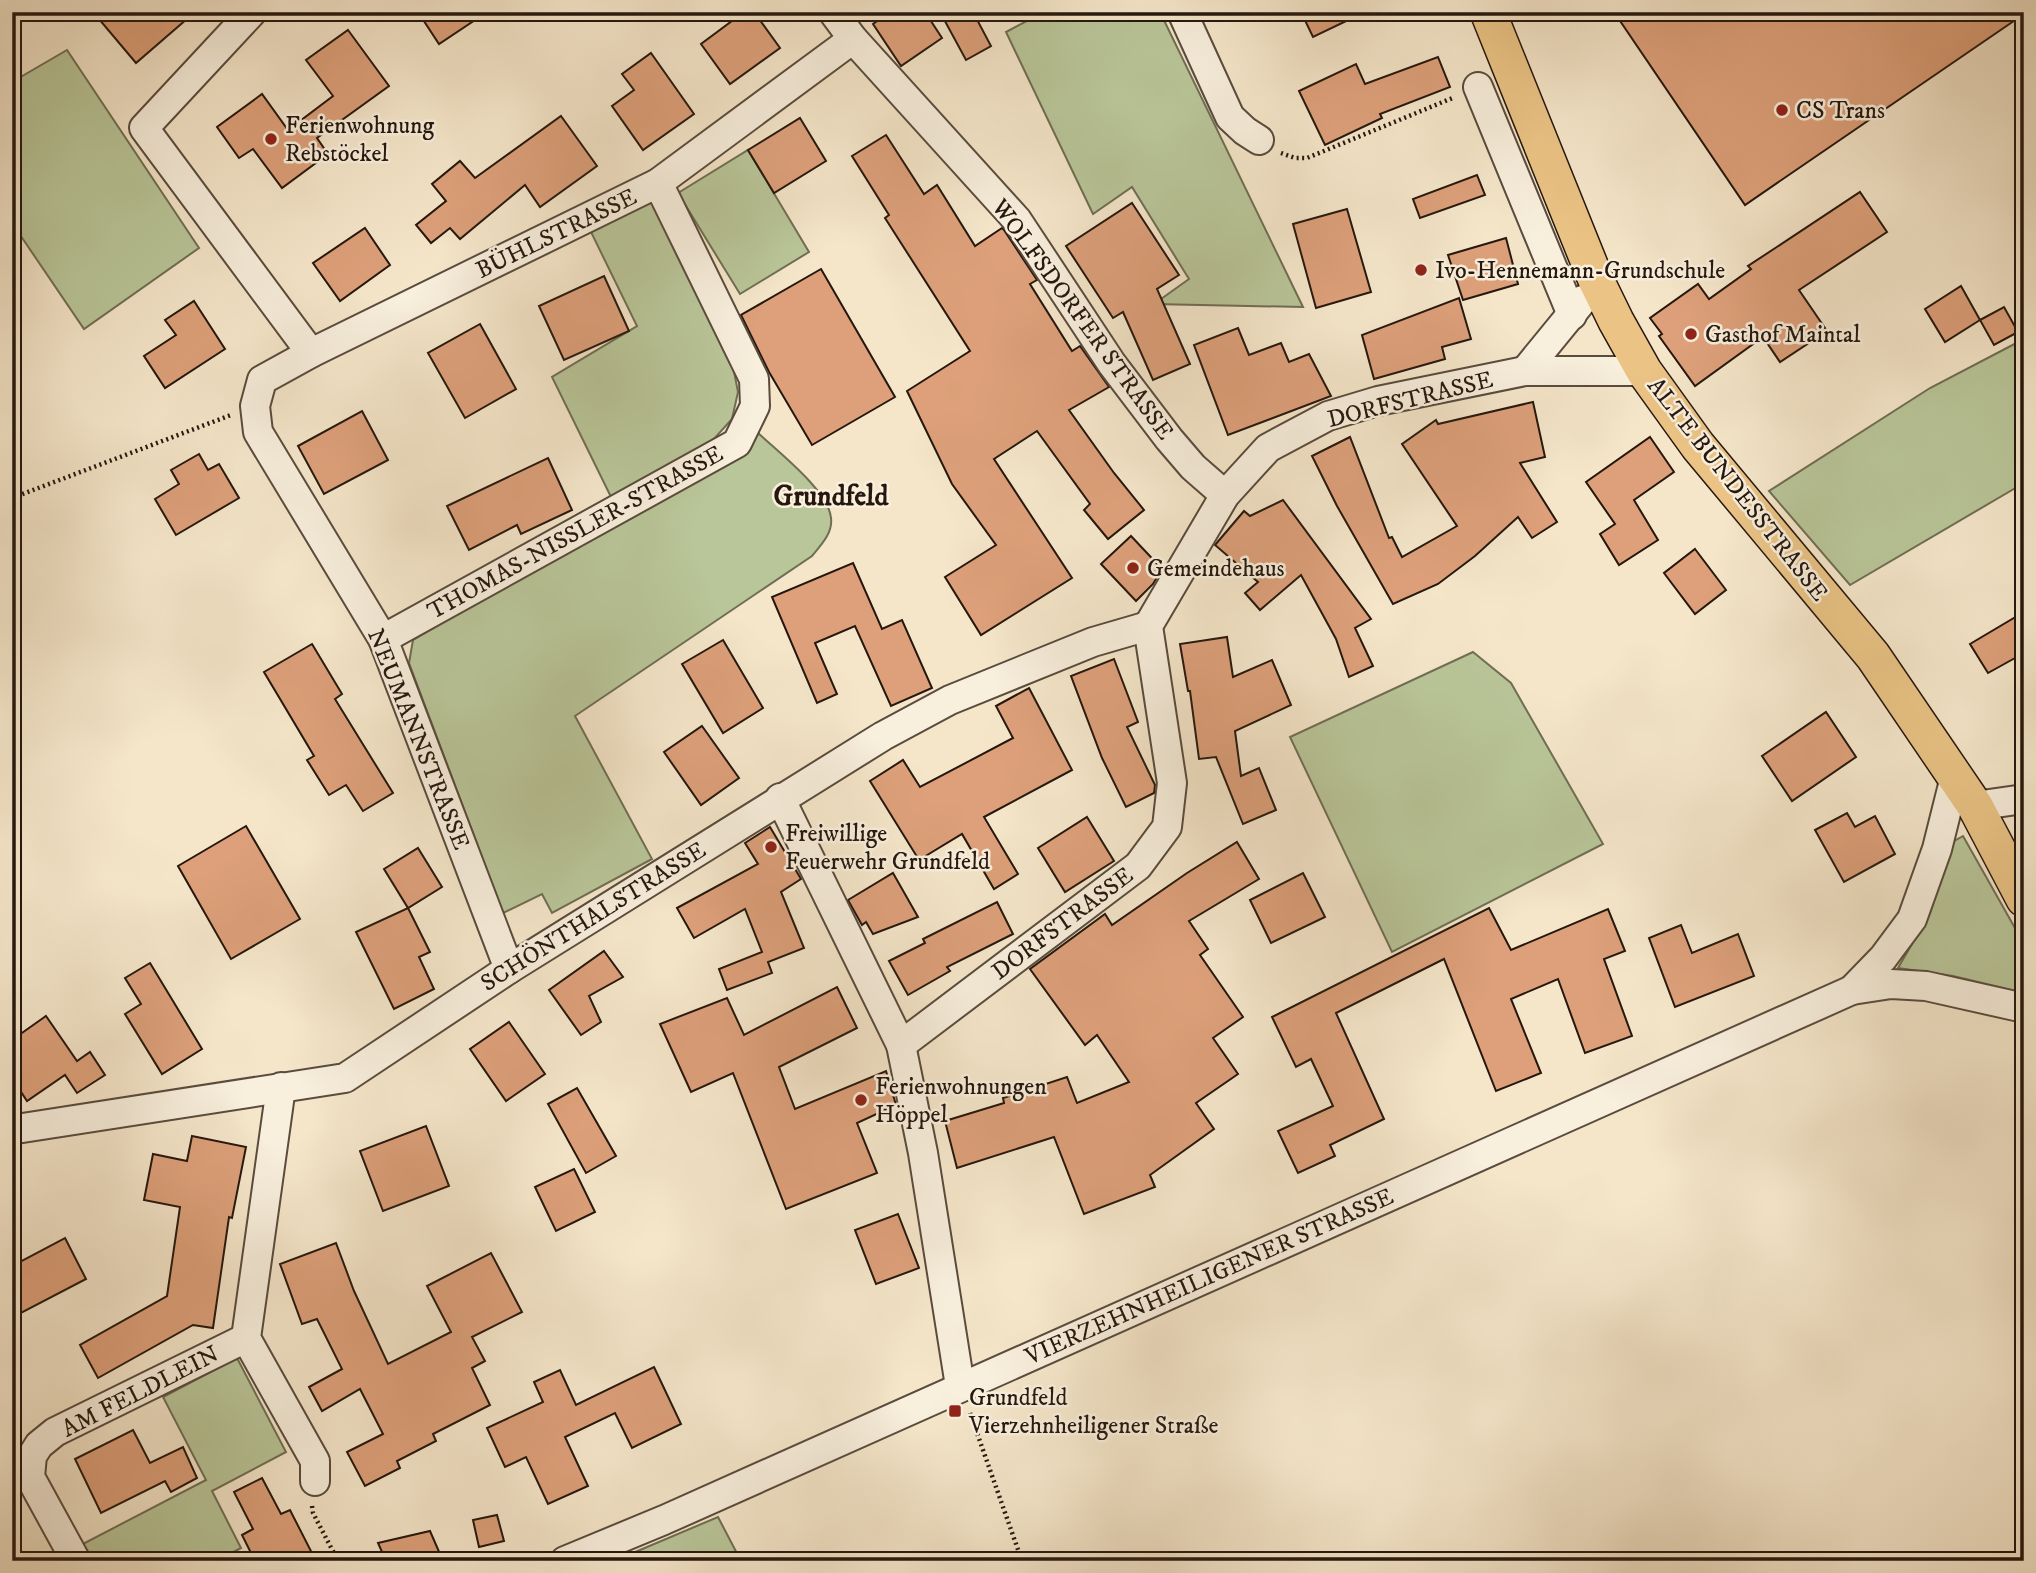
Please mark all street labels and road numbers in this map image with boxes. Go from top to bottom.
street label: BÜHLSTRASSE [471,182,642,286]
street label: WOLFSDORFER STRASSE [984,192,1180,446]
street label: DORFSTRASSE [1324,365,1496,435]
street label: ALTE BUNDESSTRASSE [1640,372,1834,608]
street label: THOMAS-NISSLER-STRASSE [422,439,729,627]
street label: NEUMANNSTRASSE [360,624,476,854]
street label: SCHÖNTHALSTRASSE [475,835,712,998]
street label: DORFSTRASSE [986,861,1139,987]
street label: VIERZEHNHEILIGENER STRASSE [1020,1182,1398,1372]
street label: AM FELDLEIN [57,1339,224,1444]

